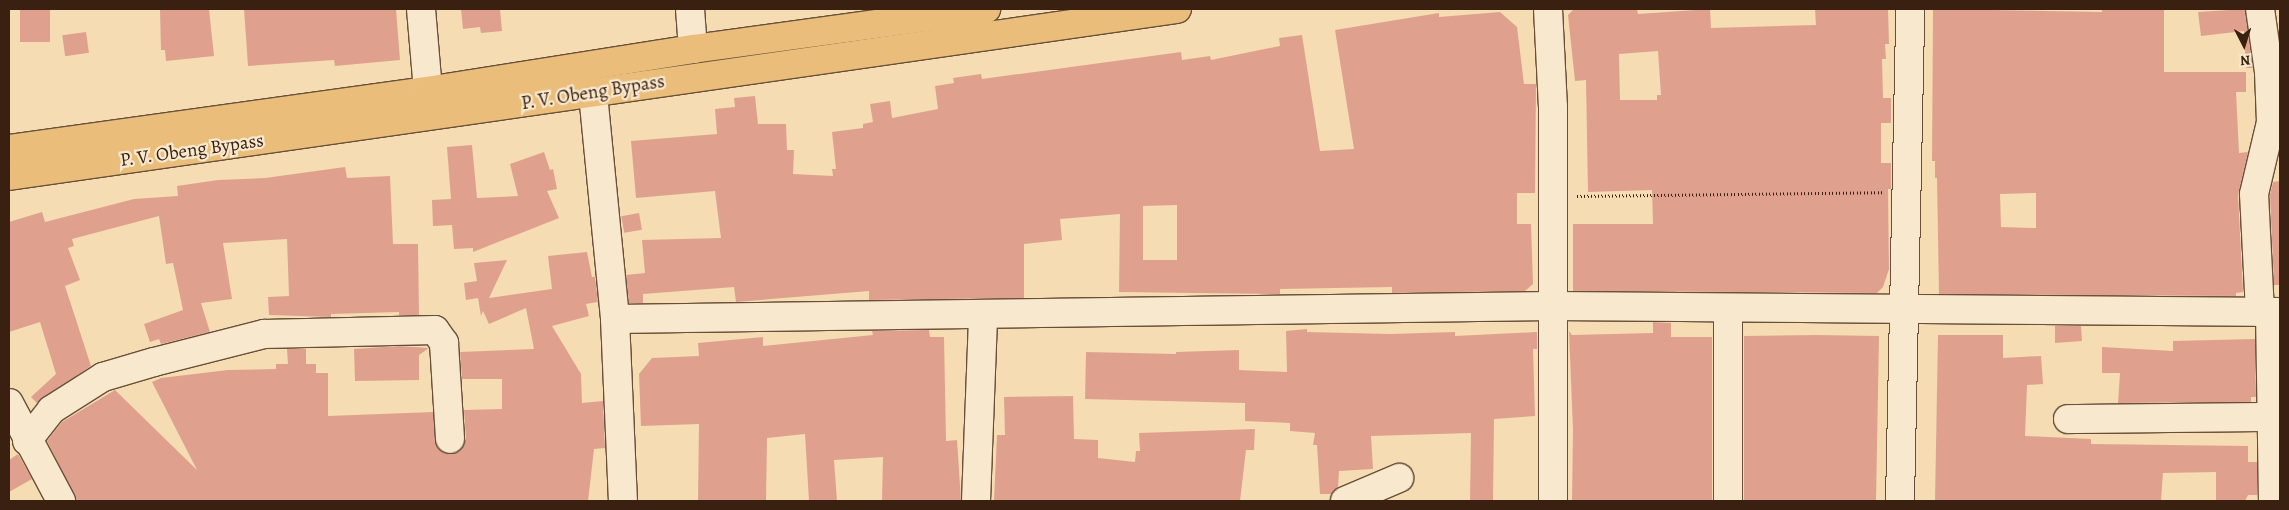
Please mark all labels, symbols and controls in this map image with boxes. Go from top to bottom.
north arrow [2219,20,2269,70]
text: N [2239,51,2251,70]
street label: P. V. Obeng Bypass [519,70,667,116]
street label: P. V. Obeng Bypass [118,130,266,172]

